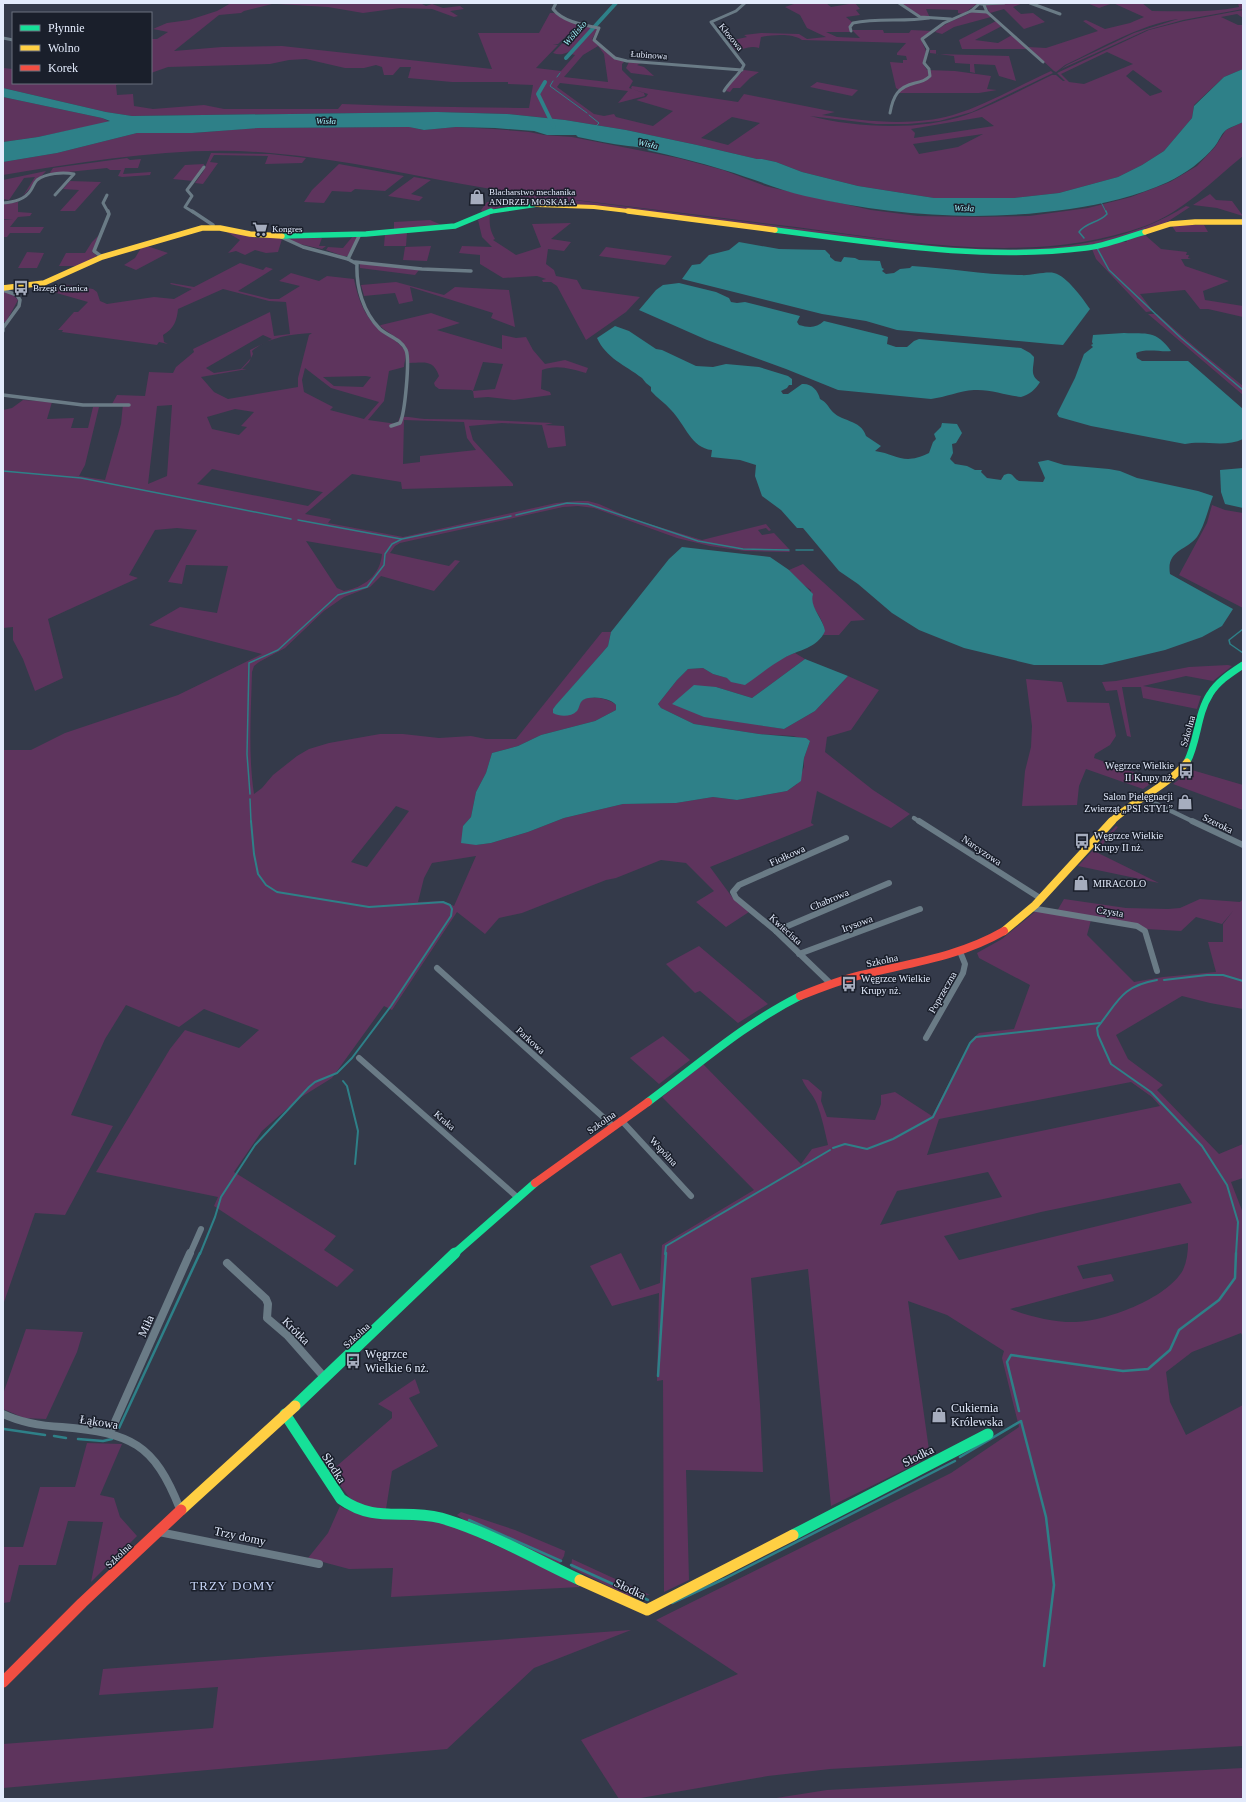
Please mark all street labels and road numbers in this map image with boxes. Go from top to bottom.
street label: Kłosowa [717,21,745,53]
street label: Łubinowa [630,49,668,61]
street label: Szkolna [1178,714,1197,748]
street label: Szeroka [1201,811,1235,836]
street label: Narcyzowa [960,833,1004,868]
street label: Fiołkowa [768,843,807,868]
street label: Chabrowa [808,886,851,913]
street label: Czysta [1096,904,1125,919]
street label: Kwiecista [767,912,805,947]
street label: Irysowa [840,913,875,934]
street label: Szkolna [865,952,900,969]
street label: Poprzeczna [926,969,959,1015]
street label: Parkowa [514,1025,548,1057]
street label: Kraka [432,1108,458,1133]
street label: Szkolna [585,1108,618,1136]
street label: Wspólna [647,1135,680,1169]
street label: Miła [135,1312,157,1339]
street label: Krótka [279,1314,313,1348]
street label: Szkolna [341,1320,372,1350]
street label: Łąkowa [79,1412,120,1432]
street label: Słodka [900,1442,937,1470]
street label: Słodka [319,1450,349,1486]
street label: Trzy domy [213,1524,267,1548]
street label: Szkolna [103,1540,134,1571]
street label: Słodka [612,1576,649,1603]

